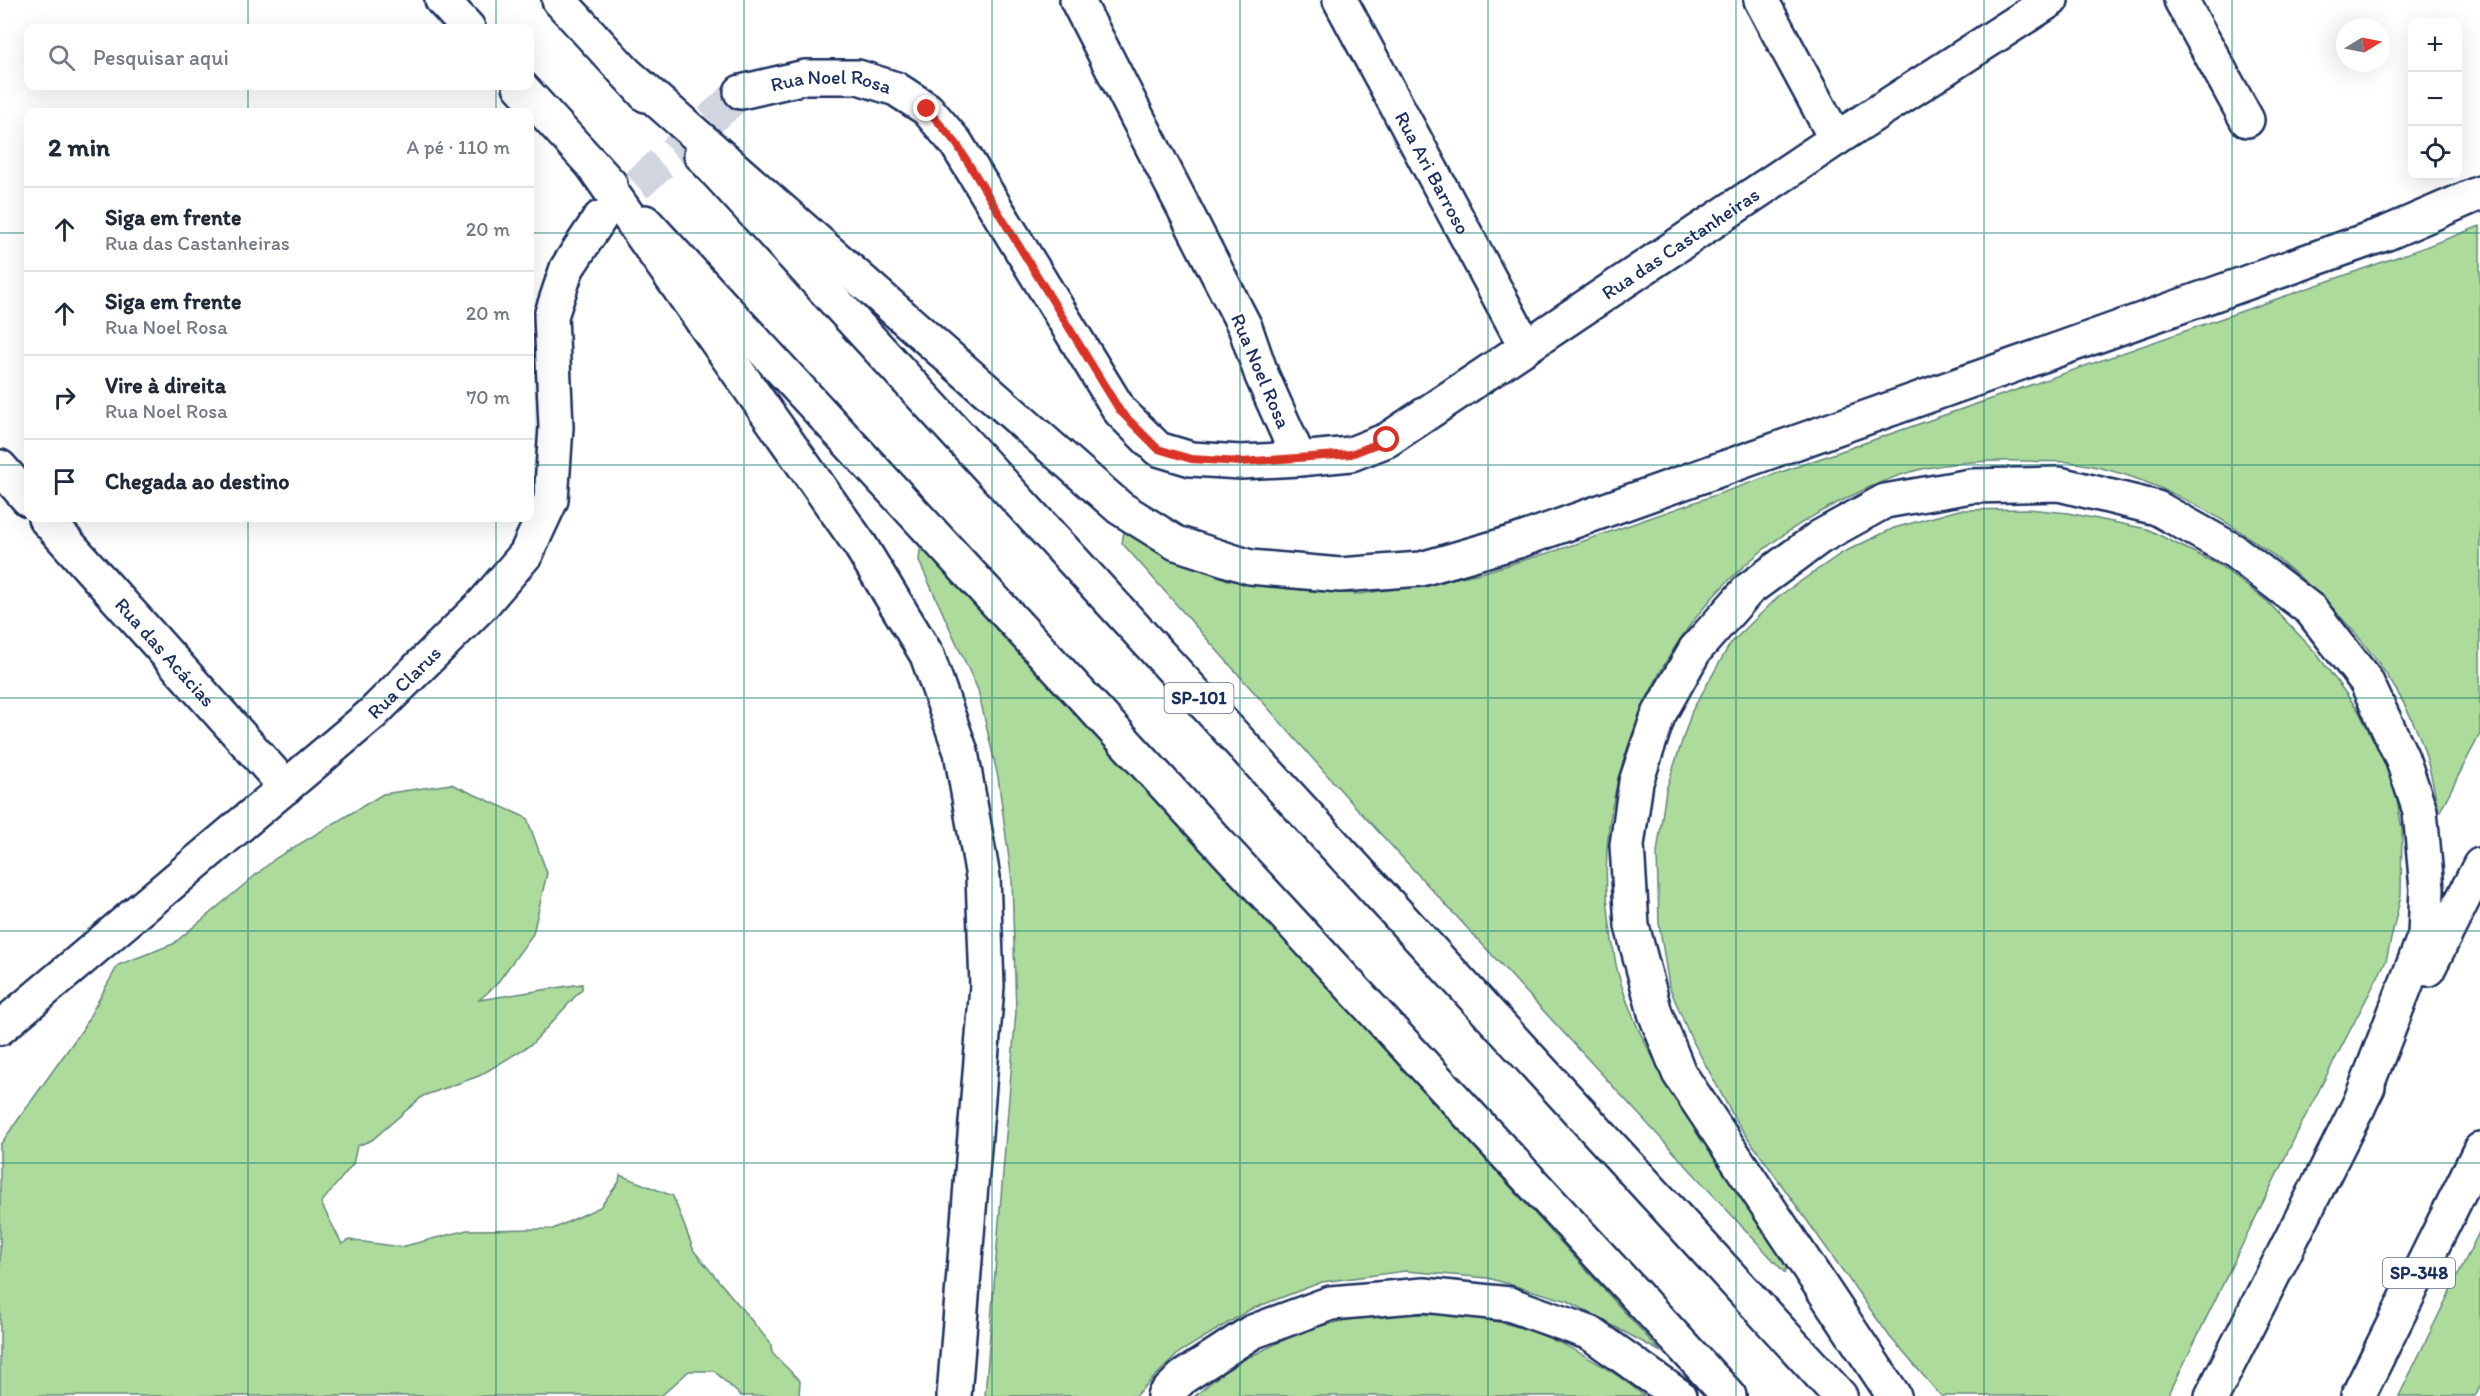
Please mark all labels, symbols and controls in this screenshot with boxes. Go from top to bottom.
north arrow [2336,18,2390,72]
map controls [2408,18,2462,180]
button: + [2408,18,2462,72]
search box [24,24,534,90]
icon: search [45,41,78,74]
text: Pesquisar aqui [93,44,229,71]
street label: Rua Noel Rosa [768,65,895,99]
button: − [2408,72,2462,126]
route end [913,95,939,121]
street label: Rua Ari Barroso [1390,107,1475,238]
button: locate [2408,126,2462,180]
text: 2 min [48,131,110,163]
text: A pé · 110 m [407,135,510,159]
street label: Rua das Castanheiras [1597,182,1764,305]
text: Siga em frente [105,204,241,231]
icon: ahead [48,213,81,246]
text: 20 m [466,217,510,241]
text: Rua das Castanheiras [105,231,290,255]
text: Siga em frente [105,288,241,315]
icon: ahead [48,297,81,330]
text: 20 m [466,301,510,325]
street label: Rua Noel Rosa [1226,310,1296,433]
text: Rua Noel Rosa [105,315,228,339]
text: Vire à direita [105,372,226,399]
icon: right [48,381,81,414]
text: 70 m [466,385,510,409]
text: Rua Noel Rosa [105,399,228,423]
route start [1373,426,1399,452]
icon: arrive [48,465,81,498]
text: Chegada ao destino [105,468,289,495]
street label: Rua das Acácias [110,593,220,712]
street label: Rua Clarus [362,641,446,724]
road number: SP-101 [1164,683,1234,713]
road number: SP-348 [2383,1258,2455,1288]

